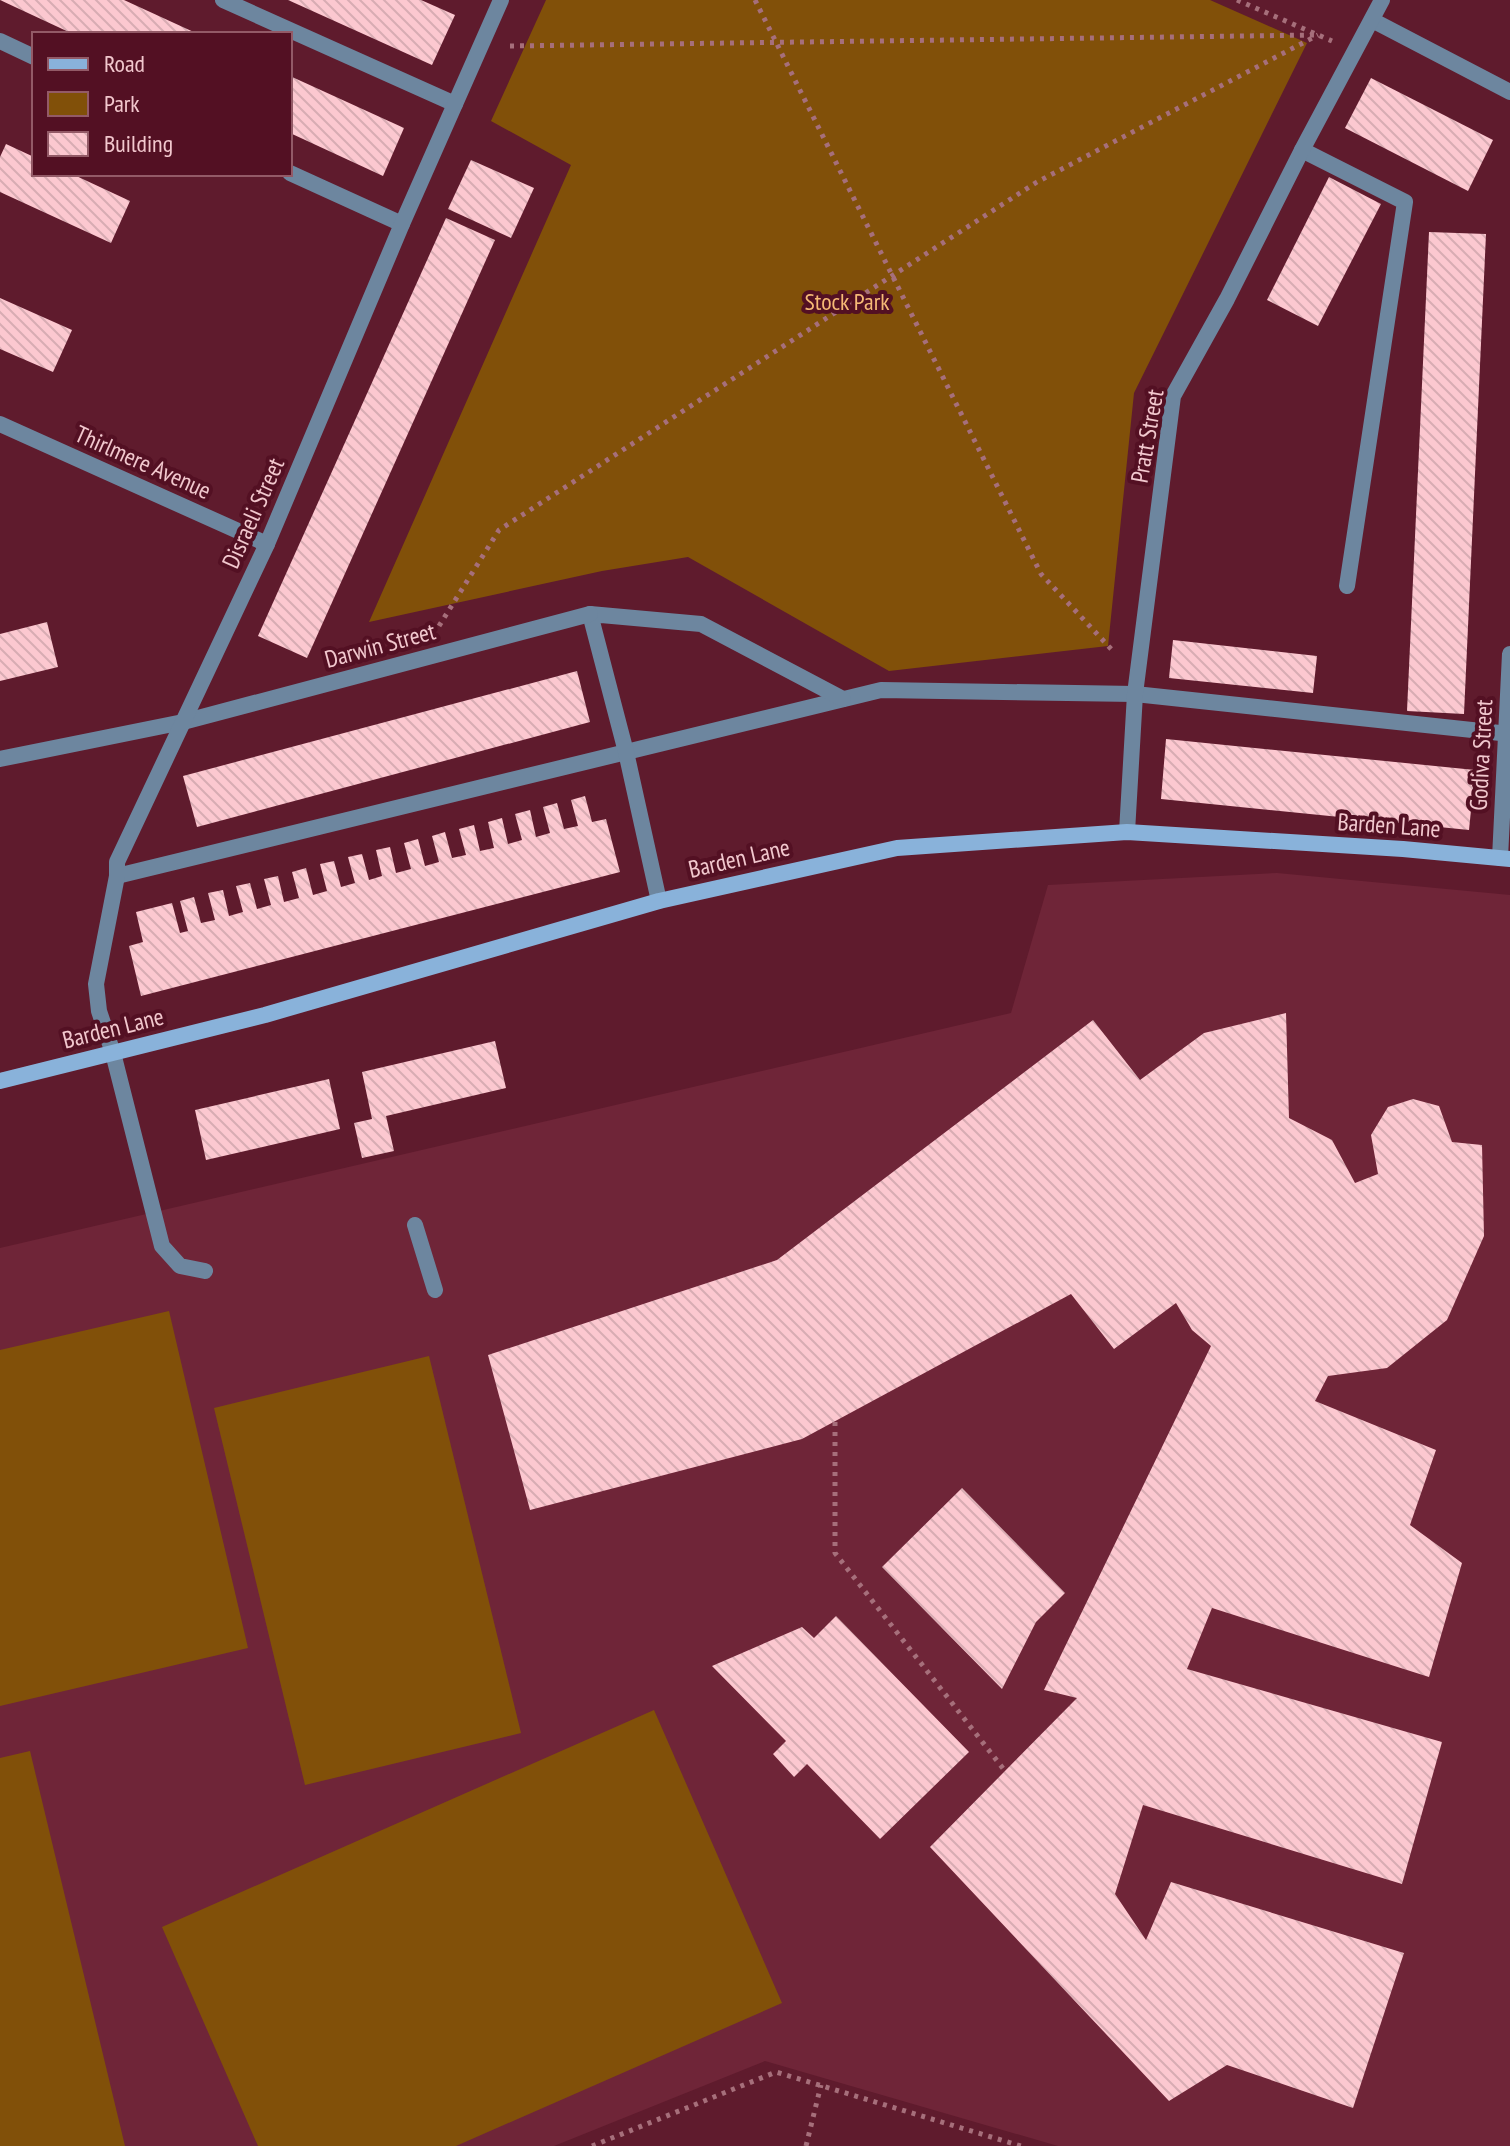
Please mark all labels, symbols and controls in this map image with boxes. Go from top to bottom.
legend [32,32,292,176]
text: Road [104,48,145,79]
text: Park [104,88,140,119]
text: Building [104,128,173,159]
park label: Stock Park [804,286,890,317]
street label: Pratt Street [1124,386,1171,485]
street label: Thirlmere Avenue [70,418,216,506]
street label: Disraeli Street [215,453,291,573]
street label: Darwin Street [321,615,439,675]
street label: Godiva Street [1463,698,1499,811]
street label: Barden Lane [1336,806,1442,844]
street label: Barden Lane [685,831,793,885]
street label: Barden Lane [59,1000,167,1056]

